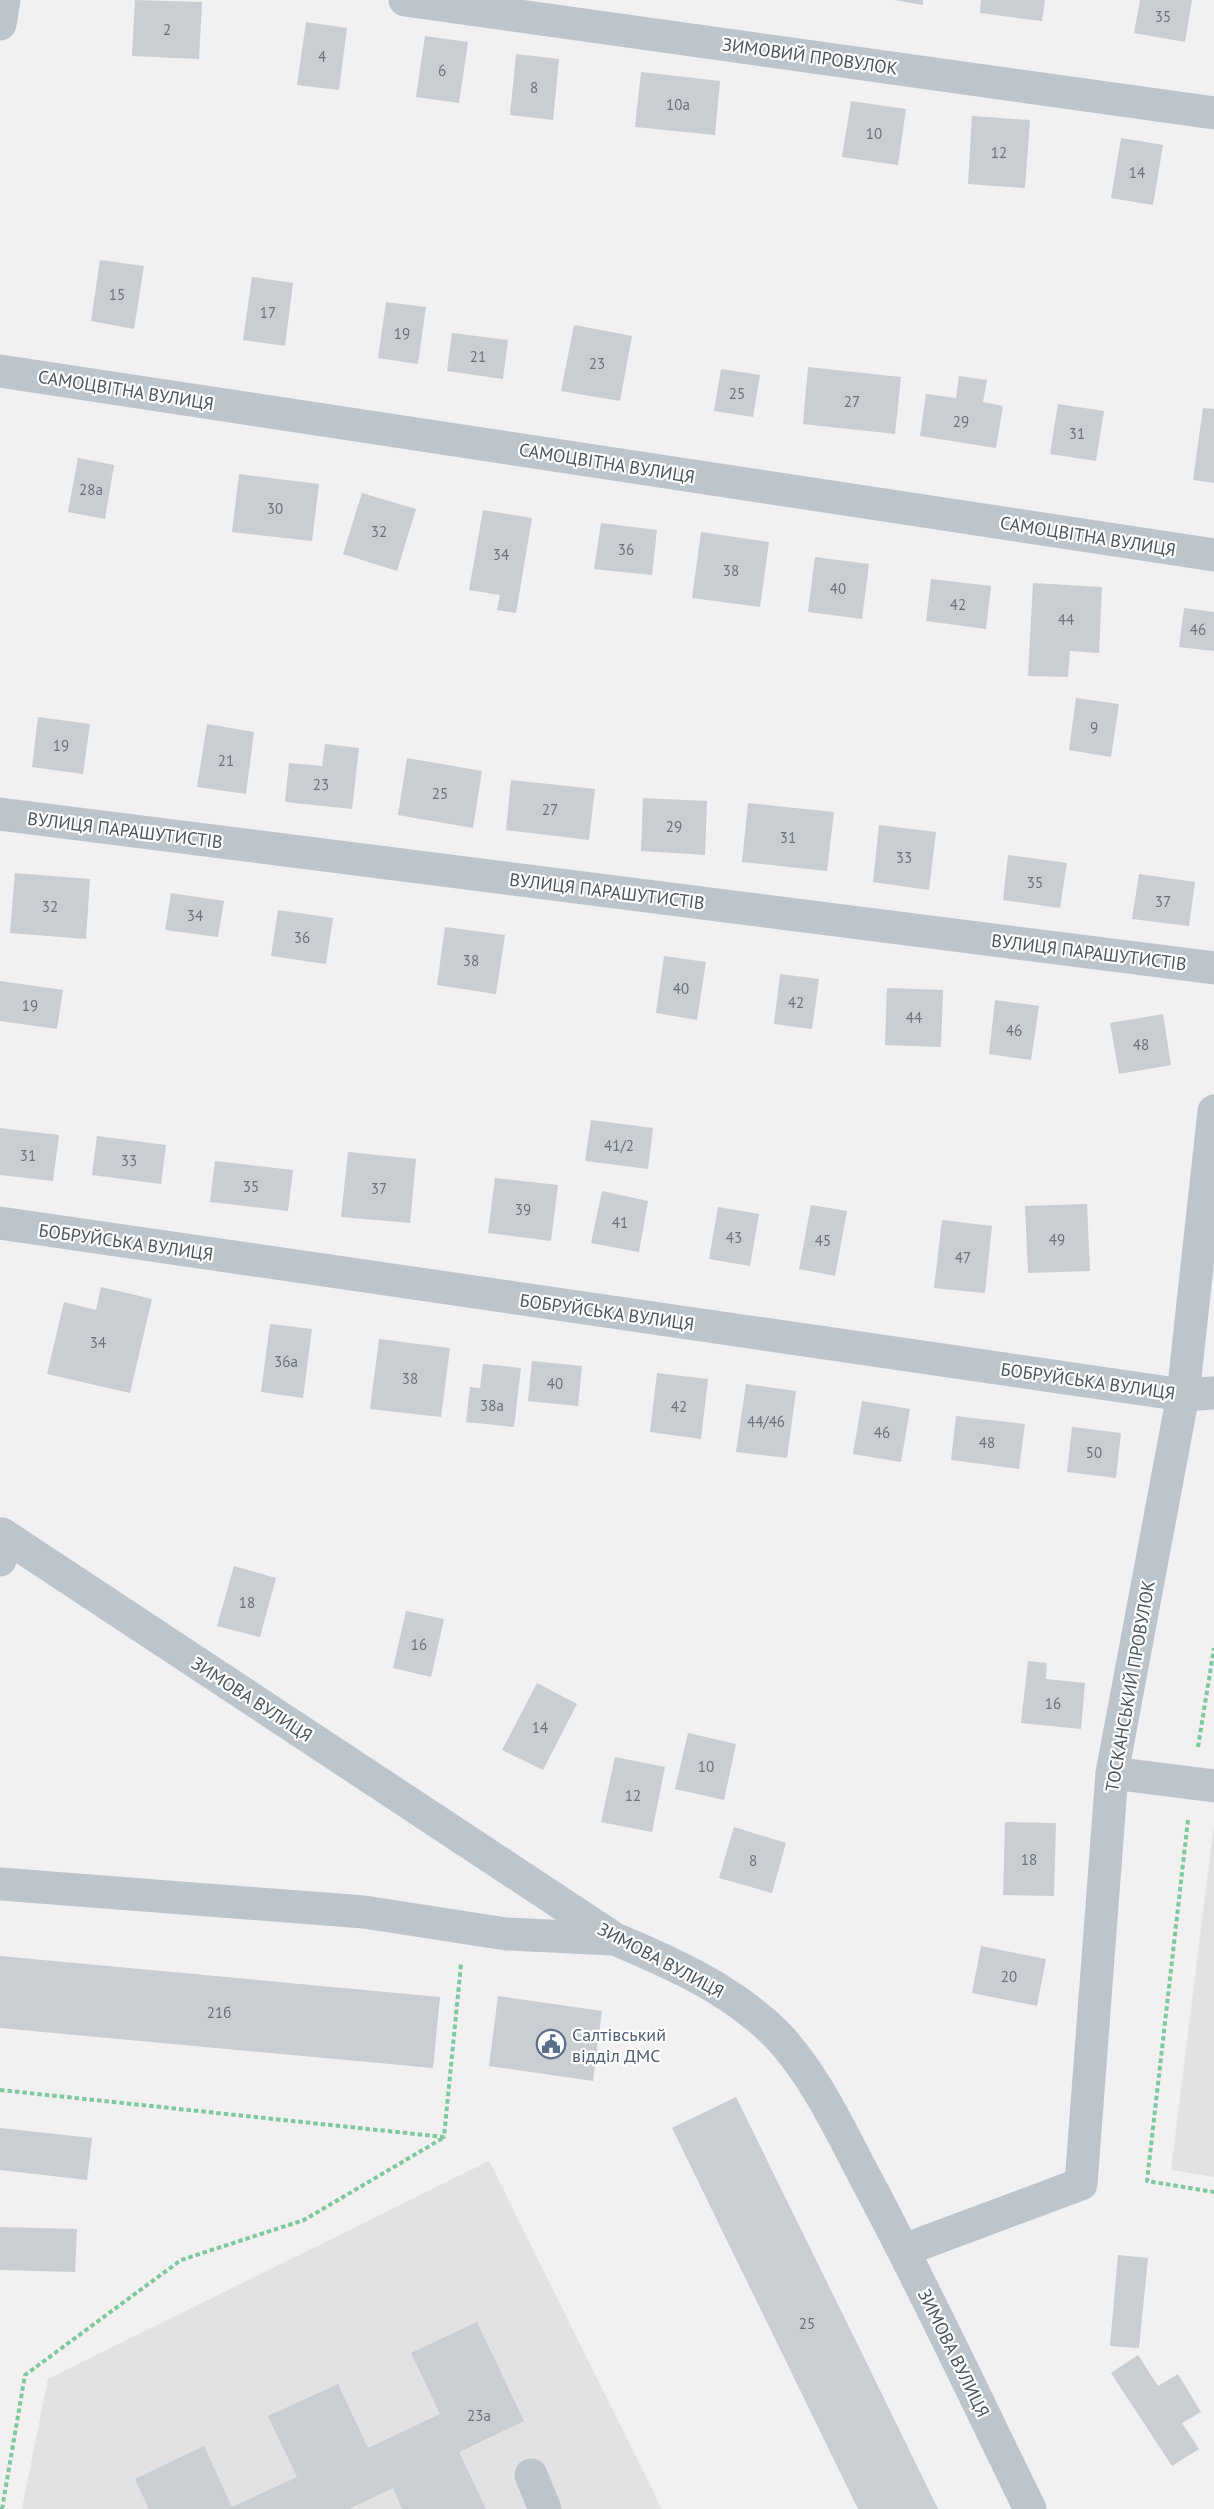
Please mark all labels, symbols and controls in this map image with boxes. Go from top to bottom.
house number: 35 [1155,7,1171,26]
house number: 2 [163,20,171,39]
street label: ЗИМОВИЙ ПРОВУЛОК [721,32,899,80]
house number: 4 [318,47,326,66]
house number: 6 [438,61,446,80]
house number: 8 [530,78,538,97]
house number: 10а [666,95,690,114]
house number: 10 [866,124,882,143]
house number: 12 [991,143,1007,162]
house number: 14 [1129,163,1145,182]
house number: 15 [109,285,125,304]
house number: 17 [260,303,276,322]
house number: 19 [394,324,410,343]
house number: 21 [470,347,486,366]
house number: 23 [589,354,605,373]
street label: САМОЦВІТНА ВУЛИЦЯ [36,365,216,415]
house number: 25 [729,384,745,403]
house number: 27 [844,392,860,411]
house number: 29 [953,412,969,431]
house number: 31 [1069,424,1085,443]
street label: САМОЦВІТНА ВУЛИЦЯ [517,438,697,488]
house number: 28а [79,480,103,499]
house number: 30 [267,499,283,518]
street label: САМОЦВІТНА ВУЛИЦЯ [998,511,1178,561]
house number: 32 [371,522,387,541]
house number: 36 [618,540,634,559]
house number: 34 [493,545,509,564]
house number: 38 [723,561,739,580]
house number: 40 [830,579,846,598]
house number: 42 [950,595,966,614]
house number: 44 [1058,610,1074,629]
house number: 46 [1190,620,1206,639]
house number: 9 [1090,718,1098,737]
house number: 19 [53,736,69,755]
house number: 21 [218,751,234,770]
house number: 23 [313,775,329,794]
house number: 25 [432,784,448,803]
house number: 27 [542,800,558,819]
street label: ВУЛИЦЯ ПАРАШУТИСТІВ [26,807,224,853]
house number: 29 [666,817,682,836]
house number: 31 [780,828,796,847]
house number: 33 [896,848,912,867]
street label: ВУЛИЦЯ ПАРАШУТИСТІВ [508,868,706,914]
house number: 35 [1027,873,1043,892]
house number: 37 [1155,892,1171,911]
house number: 32 [42,897,58,916]
house number: 34 [187,906,203,925]
house number: 36 [294,928,310,947]
street label: ВУЛИЦЯ ПАРАШУТИСТІВ [990,929,1188,975]
house number: 38 [463,951,479,970]
house number: 40 [673,979,689,998]
house number: 42 [788,993,804,1012]
house number: 19 [22,996,38,1015]
house number: 44 [906,1008,922,1027]
house number: 46 [1006,1021,1022,1040]
house number: 48 [1133,1035,1149,1054]
house number: 41/2 [604,1136,634,1155]
house number: 31 [20,1146,36,1165]
house number: 33 [121,1151,137,1170]
house number: 35 [243,1177,259,1196]
house number: 37 [371,1179,387,1198]
house number: 39 [515,1200,531,1219]
house number: 41 [612,1213,628,1232]
street label: БОБРУЙСЬКА ВУЛИЦЯ [37,1218,215,1266]
house number: 43 [726,1228,742,1247]
house number: 49 [1049,1230,1065,1249]
house number: 45 [815,1231,831,1250]
house number: 47 [955,1248,971,1267]
street label: БОБРУЙСЬКА ВУЛИЦЯ [518,1288,696,1336]
house number: 34 [90,1333,106,1352]
house number: 36а [274,1352,298,1371]
street label: БОБРУЙСЬКА ВУЛИЦЯ [999,1357,1177,1405]
house number: 38 [402,1369,418,1388]
house number: 40 [547,1374,563,1393]
house number: 38а [480,1396,504,1415]
house number: 42 [671,1397,687,1416]
house number: 44/46 [747,1412,785,1431]
house number: 46 [874,1423,890,1442]
house number: 48 [979,1433,995,1452]
house number: 50 [1086,1443,1102,1462]
street label: ТОСКАНСЬКИЙ ПРОВУЛОК [1100,1578,1160,1794]
house number: 18 [239,1593,255,1612]
house number: 16 [411,1635,427,1654]
street label: ЗИМОВА ВУЛИЦЯ [187,1651,317,1747]
house number: 16 [1045,1694,1061,1713]
house number: 14 [532,1718,548,1737]
house number: 10 [698,1757,714,1776]
house number: 12 [625,1786,641,1805]
house number: 18 [1021,1850,1037,1869]
house number: 8 [749,1851,757,1870]
street label: ЗИМОВА ВУЛИЦЯ [594,1917,728,2003]
house number: 20 [1001,1967,1017,1986]
house number: 21б [207,2003,231,2022]
place label: Салтівський відділ ДМС [572,2023,666,2067]
public building icon: Салтівський відділ ДМС [535,2028,567,2060]
street label: ЗИМОВА ВУЛИЦЯ [913,2285,995,2421]
house number: 25 [799,2314,815,2333]
house number: 23а [467,2406,491,2425]

